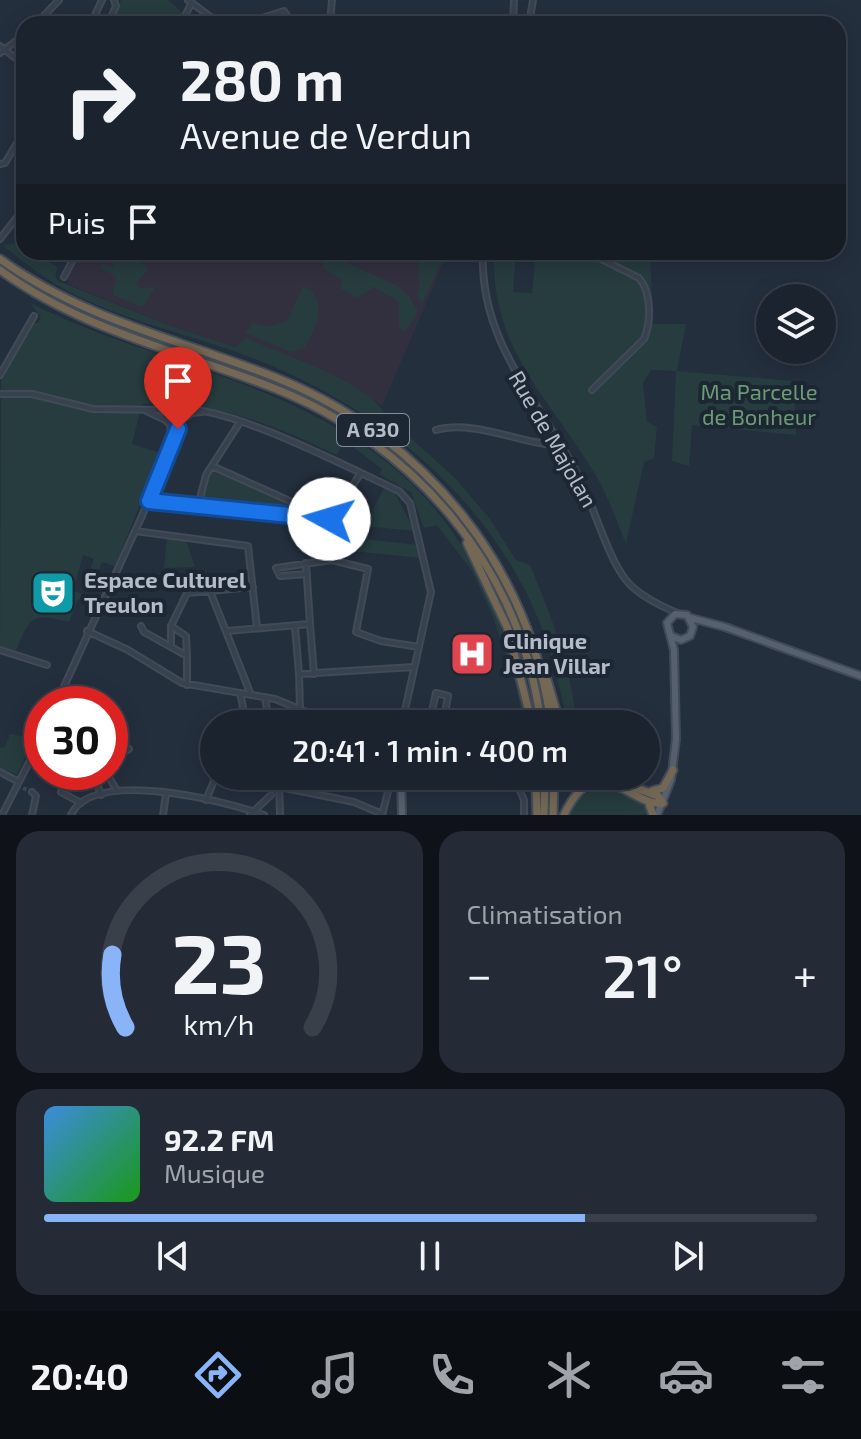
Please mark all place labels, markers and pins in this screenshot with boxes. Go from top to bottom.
pin [144,347,212,429]
place label: Espace Culturel Treulon [84,566,247,617]
theatre icon: Espace Culturel Treulon [29,569,77,617]
place label: Clinique Jean Villar [503,627,611,678]
hospital icon: Clinique Jean Villar [448,630,496,678]

